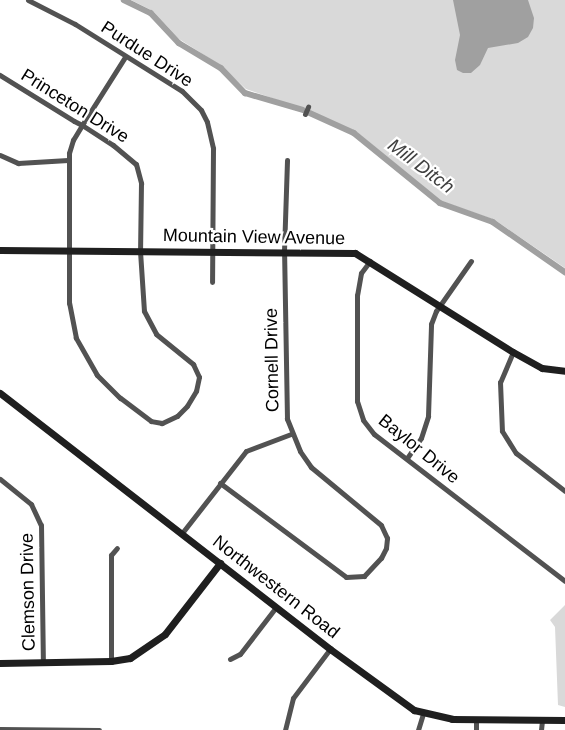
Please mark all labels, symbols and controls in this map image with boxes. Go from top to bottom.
street label: Purdue Drive [97,16,197,92]
street label: Princeton Drive [17,64,133,148]
water label: Mill Ditch [383,134,459,198]
street label: Mountain View Avenue [162,225,346,249]
street label: Cornell Drive [260,308,284,412]
street label: Baylor Drive [374,410,464,488]
street label: Northwestern Road [208,531,344,643]
street label: Clemson Drive [16,533,40,651]

